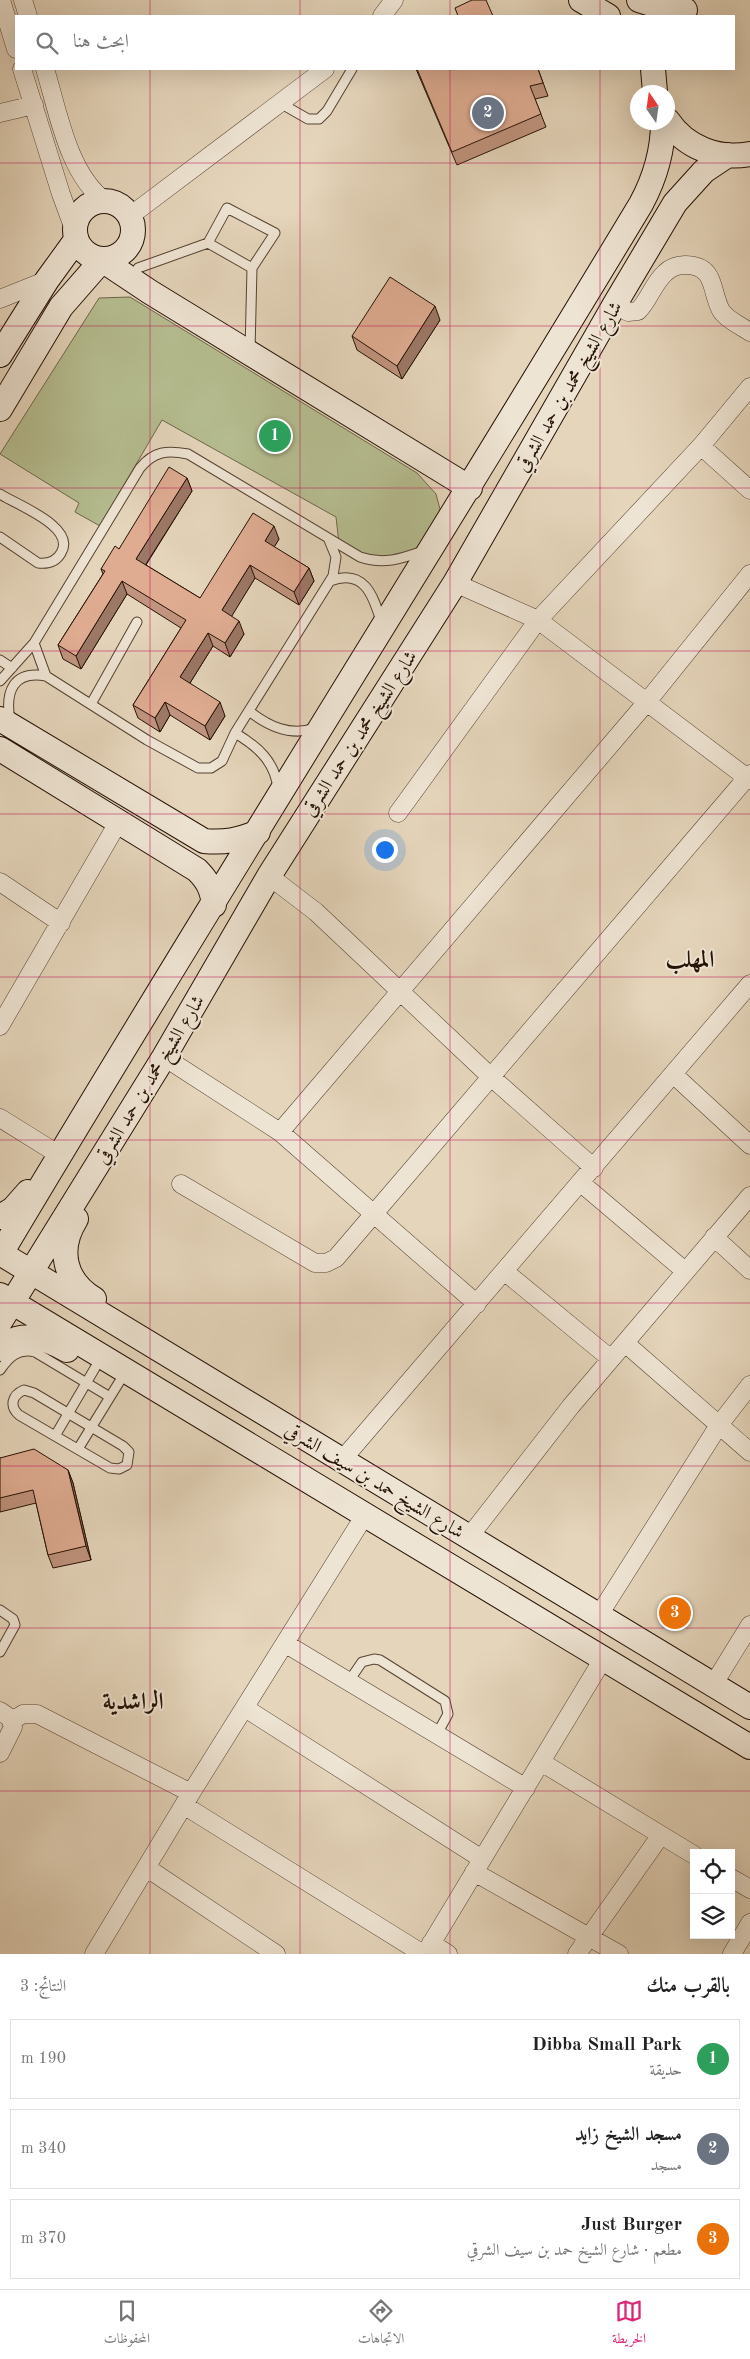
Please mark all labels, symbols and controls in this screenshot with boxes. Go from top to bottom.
search box [15,15,735,70]
icon: search [33,29,61,57]
text: ابحث هنا [73,33,129,52]
north arrow [630,85,675,130]
pin: 2 [472,94,504,132]
street label: شارع الشيخ محمد بن حمد الشرقي [513,298,632,479]
pin: 1 [259,417,291,455]
street label: شارع الشيخ محمد بن حمد الشرقي [300,648,427,824]
your location [372,837,398,863]
district label: المهلب [665,949,715,975]
street label: شارع الشيخ محمد بن حمد الشرقي [92,992,214,1171]
street label: شارع الشيخ حمد بن سيف الشرقي [278,1420,467,1548]
pin: 3 [659,1594,691,1632]
district label: الراشدية [102,1689,164,1716]
map controls [690,1849,735,1939]
button: locate [690,1849,735,1894]
button: layers [690,1894,735,1939]
text: بالقرب منك [647,1976,730,1997]
text: النتائج: 3 [20,1979,66,1995]
text: Dibba Small Park [532,2036,682,2055]
text: 190 m [21,2051,66,2067]
text: 1 [708,2051,718,2067]
text: حديقة [650,2063,682,2079]
text: مسجد الشيخ زايد [575,2126,682,2145]
text: 340 m [21,2141,66,2157]
text: 2 [708,2141,718,2157]
text: مسجد [651,2158,682,2174]
text: Just Burger [581,2216,682,2235]
text: 370 m [21,2231,66,2247]
text: 3 [708,2231,718,2247]
text: مطعم · شارع الشيخ حمد بن سيف الشرقي [467,2243,682,2259]
tab: المحفوظات [104,2297,150,2352]
tab: الاتجاهات [358,2297,404,2352]
tab: الخريطة [612,2297,646,2352]

